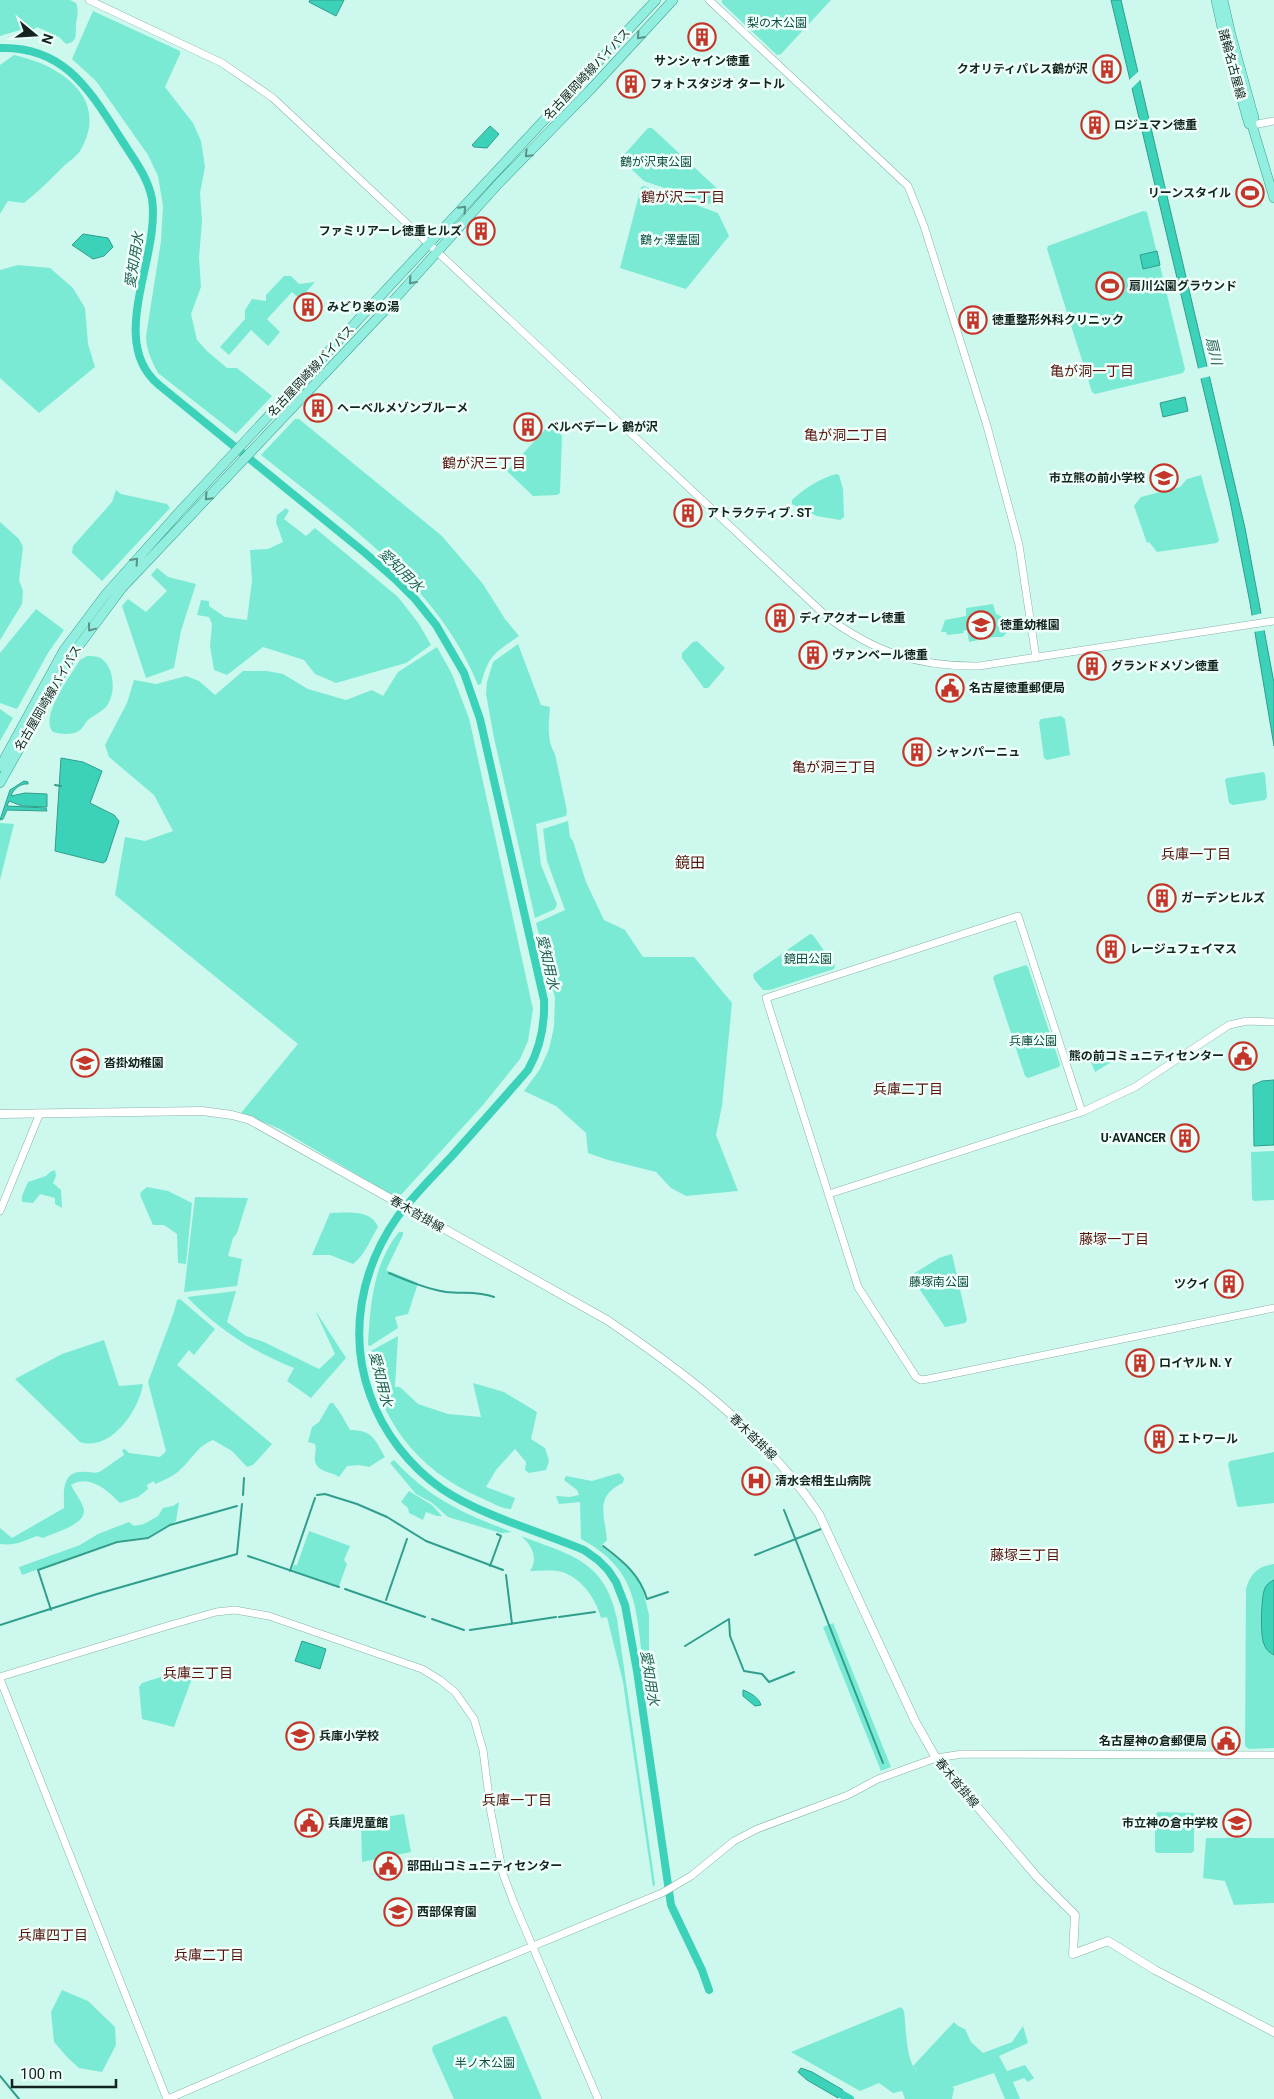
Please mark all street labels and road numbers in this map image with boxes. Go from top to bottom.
street label: 名古屋岡崎線バイパス [541,25,633,123]
street label: 諸輪名古屋線 [1216,27,1248,101]
street label: 名古屋岡崎線バイパス [265,322,357,420]
street label: 名古屋岡崎線バイパス [12,643,84,753]
street label: 春木沓掛線 [388,1193,446,1235]
street label: 春木沓掛線 [727,1411,779,1463]
street label: 春木沓掛線 [932,1756,982,1810]

